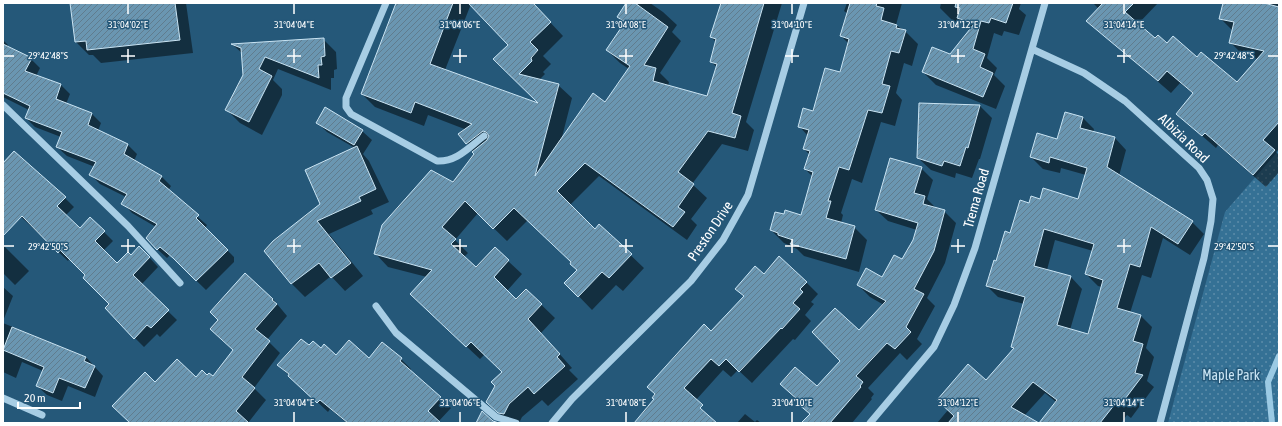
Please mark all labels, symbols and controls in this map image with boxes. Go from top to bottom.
text: 31°04'02"E [108,19,149,30]
text: 31°04'04"E [274,19,315,30]
text: 31°04'06"E [440,19,481,30]
text: 31°04'08"E [606,19,647,30]
text: 31°04'10"E [772,19,813,30]
text: 31°04'12"E [938,19,979,30]
text: 31°04'14"E [1104,19,1145,30]
text: 29°42'48"S [28,50,68,61]
text: 29°42'48"S [1214,50,1254,61]
street label: Albizia Road [1155,110,1213,166]
street label: Trema Road [960,166,992,230]
street label: Preston Drive [684,198,736,264]
text: 29°42'50"S [28,241,68,252]
text: 29°42'50"S [1214,241,1254,252]
park label: Maple Park [1202,367,1260,383]
scale bar [18,384,80,410]
text: 20 m [24,391,46,405]
text: 31°04'04"E [274,397,315,408]
text: 31°04'06"E [440,397,481,408]
text: 31°04'08"E [606,397,647,408]
text: 31°04'10"E [772,397,813,408]
text: 31°04'12"E [938,397,979,408]
text: 31°04'14"E [1104,397,1145,408]

